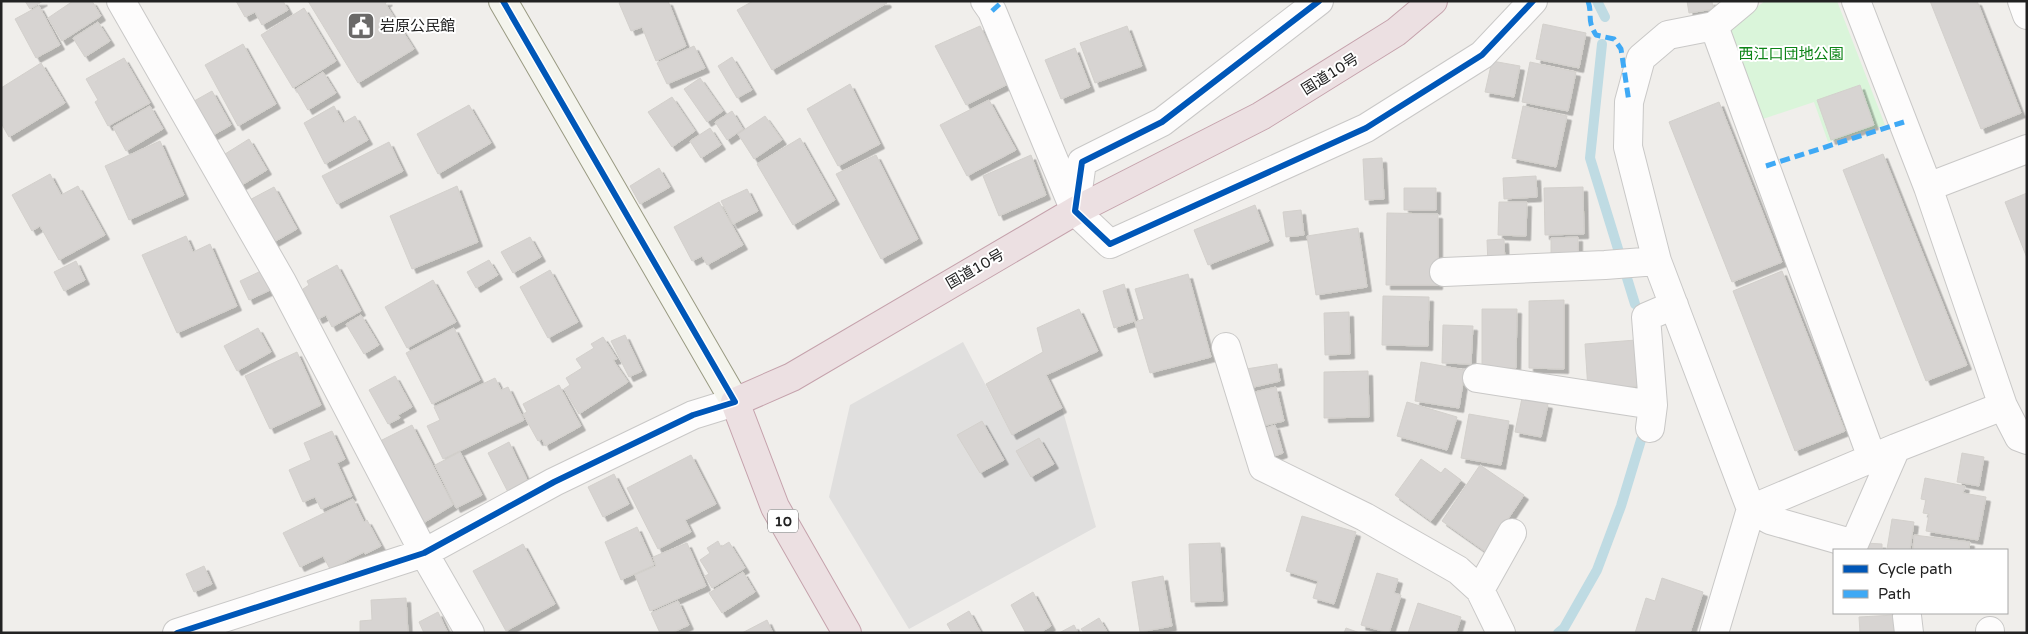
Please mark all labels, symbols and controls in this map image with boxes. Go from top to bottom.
public building icon: 岩原公民館 [346,11,376,41]
place label: 岩原公民館 [380,17,455,35]
park label: 西江口団地公園 [1738,45,1844,63]
street label: 国道10号 [1298,49,1362,99]
street label: 国道10号 [943,245,1007,293]
road number: 10 [768,510,798,532]
legend [1833,549,2008,614]
text: Cycle path [1878,560,1952,578]
text: Path [1878,585,1911,603]

